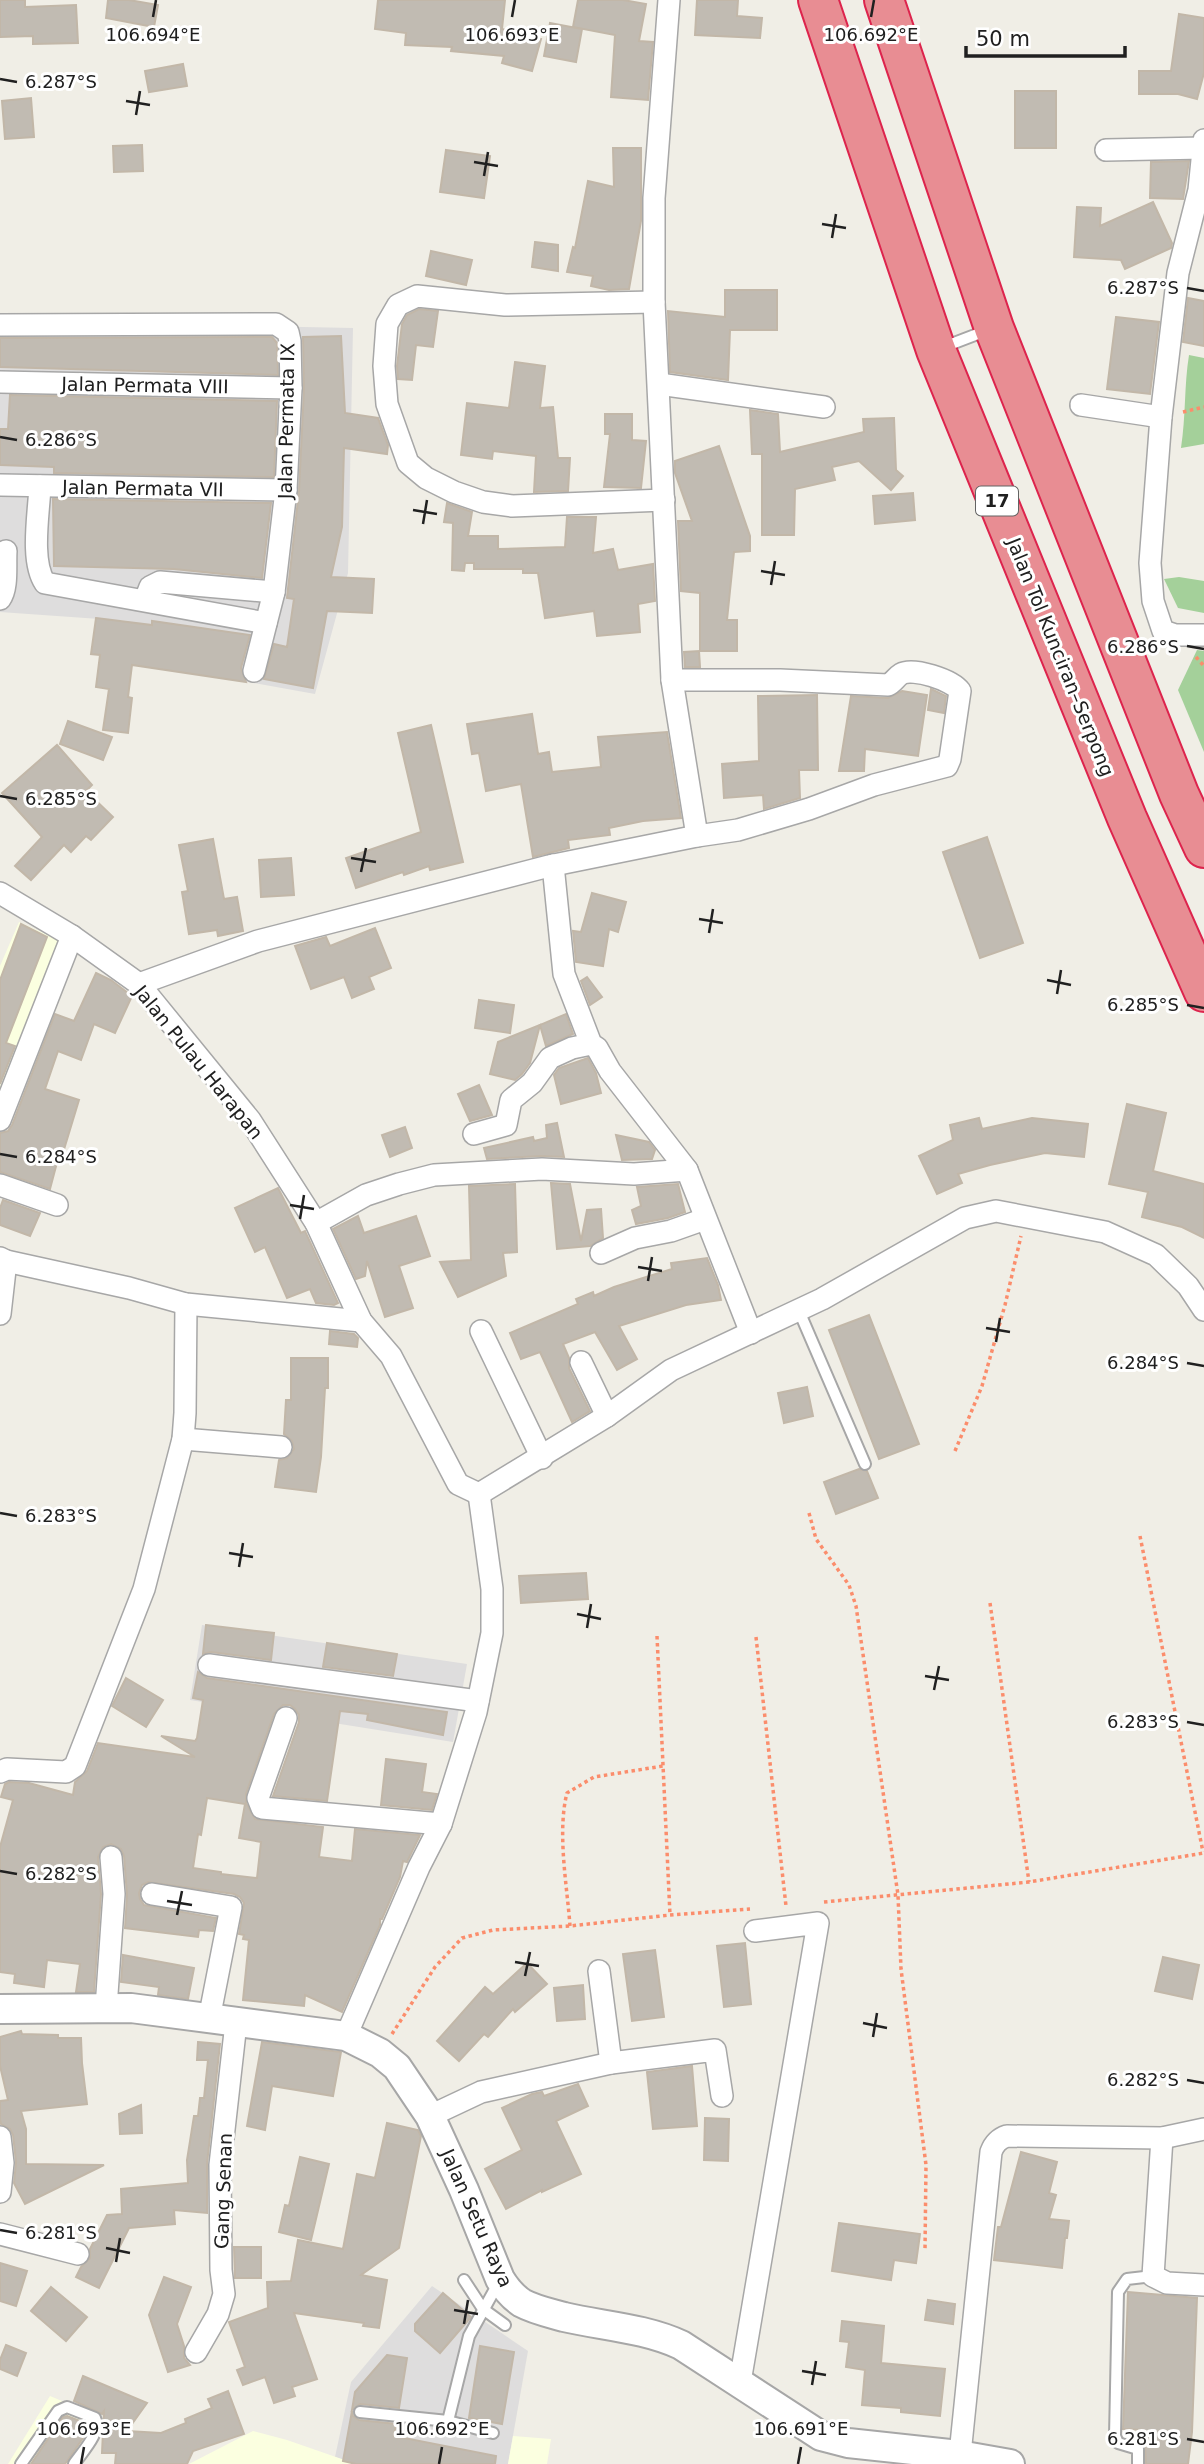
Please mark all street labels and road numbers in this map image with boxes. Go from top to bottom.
street label: Jalan Permata IX [274,343,298,500]
street label: Jalan Permata VIII [60,373,229,397]
street label: Jalan Permata VII [61,476,224,500]
road number: 17 [976,486,1018,516]
street label: Jalan Tol Kunciran–Serpong [1003,534,1119,779]
street label: Jalan Pulau Harapan [130,980,268,1143]
street label: Gang Senan [210,2133,236,2249]
street label: Jalan Setu Raya [436,2145,517,2290]

